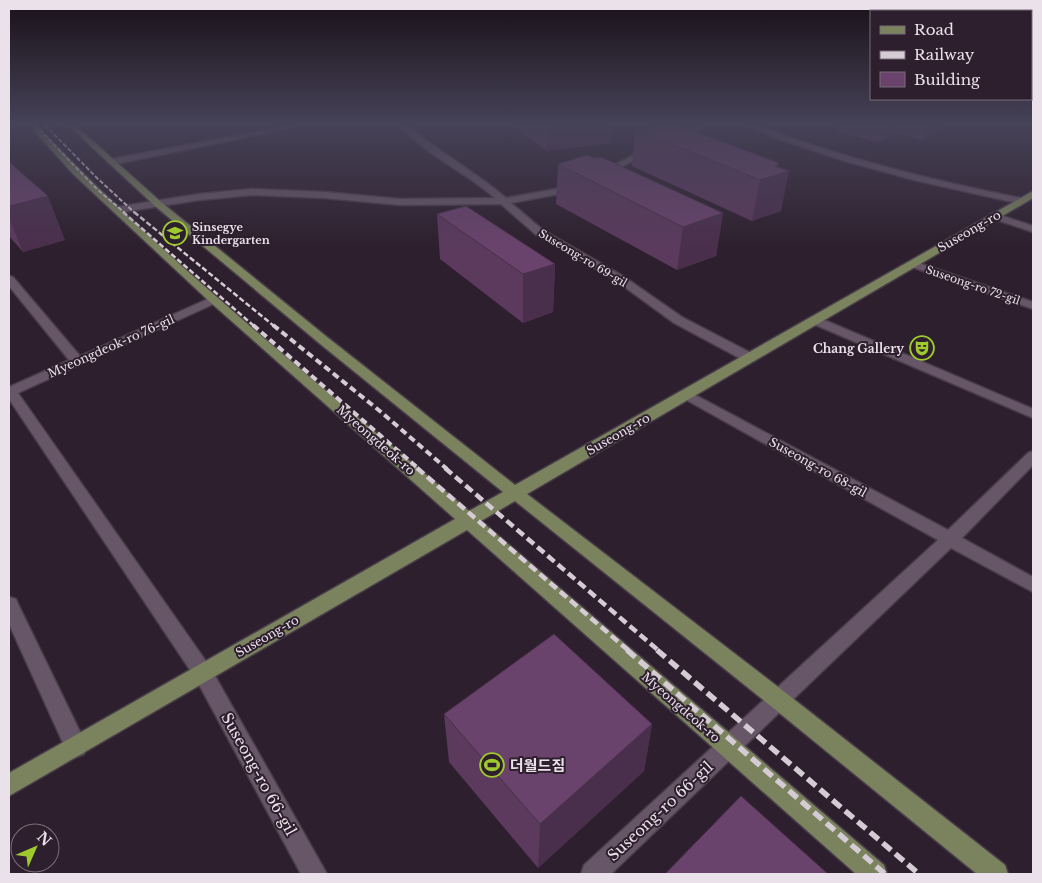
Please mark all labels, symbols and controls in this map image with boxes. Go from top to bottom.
legend [870,10,1032,100]
text: Road [914,20,954,39]
text: Railway [914,45,975,64]
text: Building [914,70,981,89]
street label: Suseong-ro [935,207,1003,255]
school or university icon: Sinsegye Kindergarten [162,220,188,246]
place label: Sinsegye Kindergarten [192,220,270,247]
street label: Suseong-ro 69-gil [536,226,630,290]
street label: Suseong-ro 72-gil [924,262,1022,308]
street label: Myeongdeok-ro 76-gil [45,311,177,381]
theatre icon: Chang Gallery [909,335,935,361]
place label: Chang Gallery [813,341,904,356]
street label: Myeongdeok-ro [334,402,418,478]
street label: Suseong-ro [584,410,652,458]
street label: Suseong-ro 68-gil [766,434,870,500]
street label: Suseong-ro [233,612,301,660]
street label: Myeongdeok-ro [639,669,723,745]
street label: Suseong-ro 66-gil [217,709,301,839]
sports icon: 더월드짐 [479,752,505,778]
place label: 더월드짐 [510,756,565,775]
street label: Suseong-ro 66-gil [603,757,717,865]
north arrow [10,823,60,873]
text: N [33,828,55,850]

